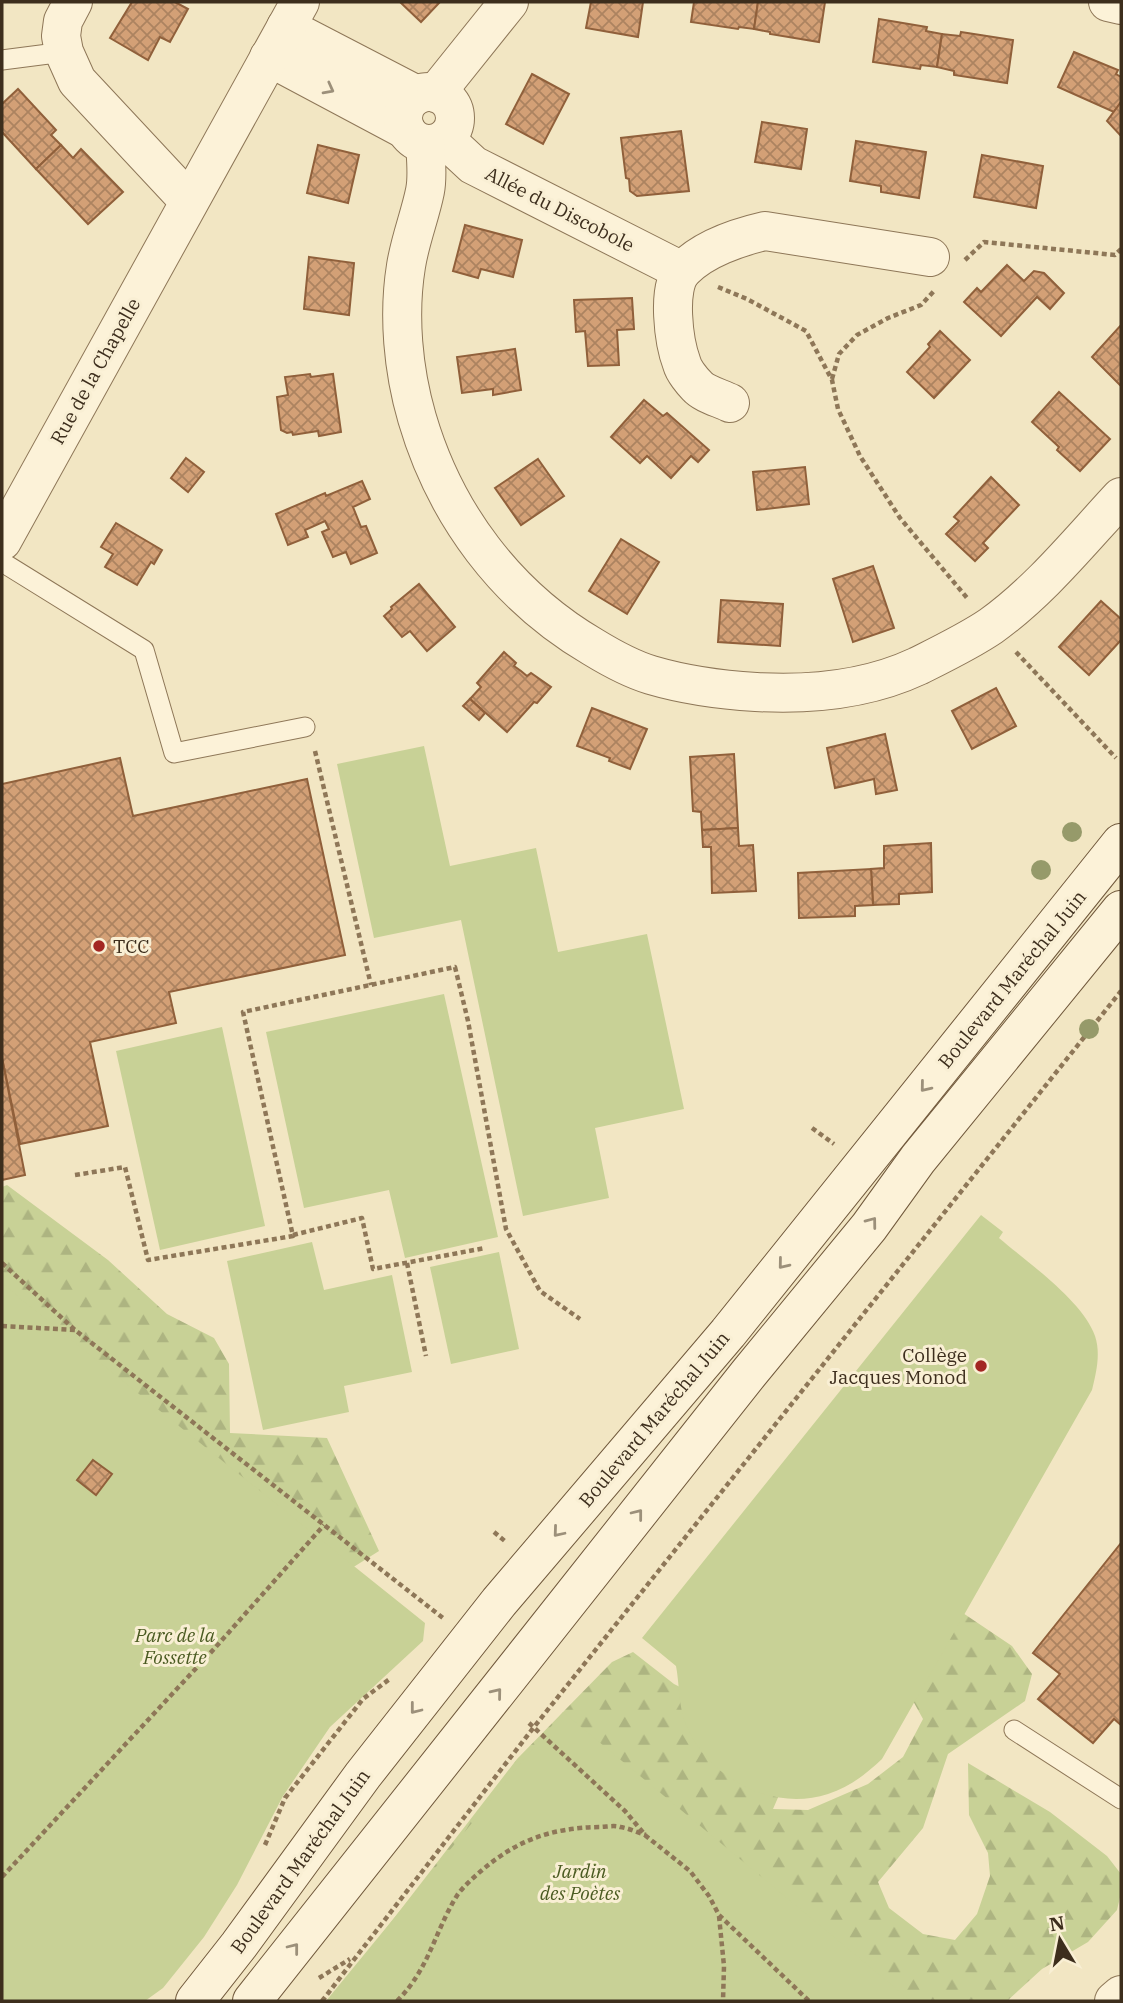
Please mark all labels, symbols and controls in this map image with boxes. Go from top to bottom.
one-way arrow [322,81,334,94]
street label: Allée du Discobole [482,161,638,257]
street label: Rue de la Chapelle [45,294,145,448]
street label: Boulevard Maréchal Juin [933,885,1091,1073]
place label: TCC [113,934,150,958]
marker: TCC [91,938,107,954]
one-way arrow [921,1078,933,1091]
one-way arrow [864,1218,877,1230]
one-way arrow [778,1257,791,1269]
street label: Boulevard Maréchal Juin [573,1326,735,1512]
place label: Collège Jacques Monod [829,1343,967,1389]
marker: Collège Jacques Monod [973,1358,989,1374]
one-way arrow [629,1510,642,1522]
one-way arrow [554,1524,566,1537]
park label: Parc de la Fossette [134,1623,216,1669]
one-way arrow [489,1688,501,1701]
one-way arrow [410,1702,423,1714]
street label: Boulevard Maréchal Juin [225,1764,375,1958]
park label: Jardin des Poètes [540,1859,620,1905]
north arrow [1025,1905,1095,1975]
text: N [1048,1910,1067,1936]
one-way arrow [286,1943,299,1955]

